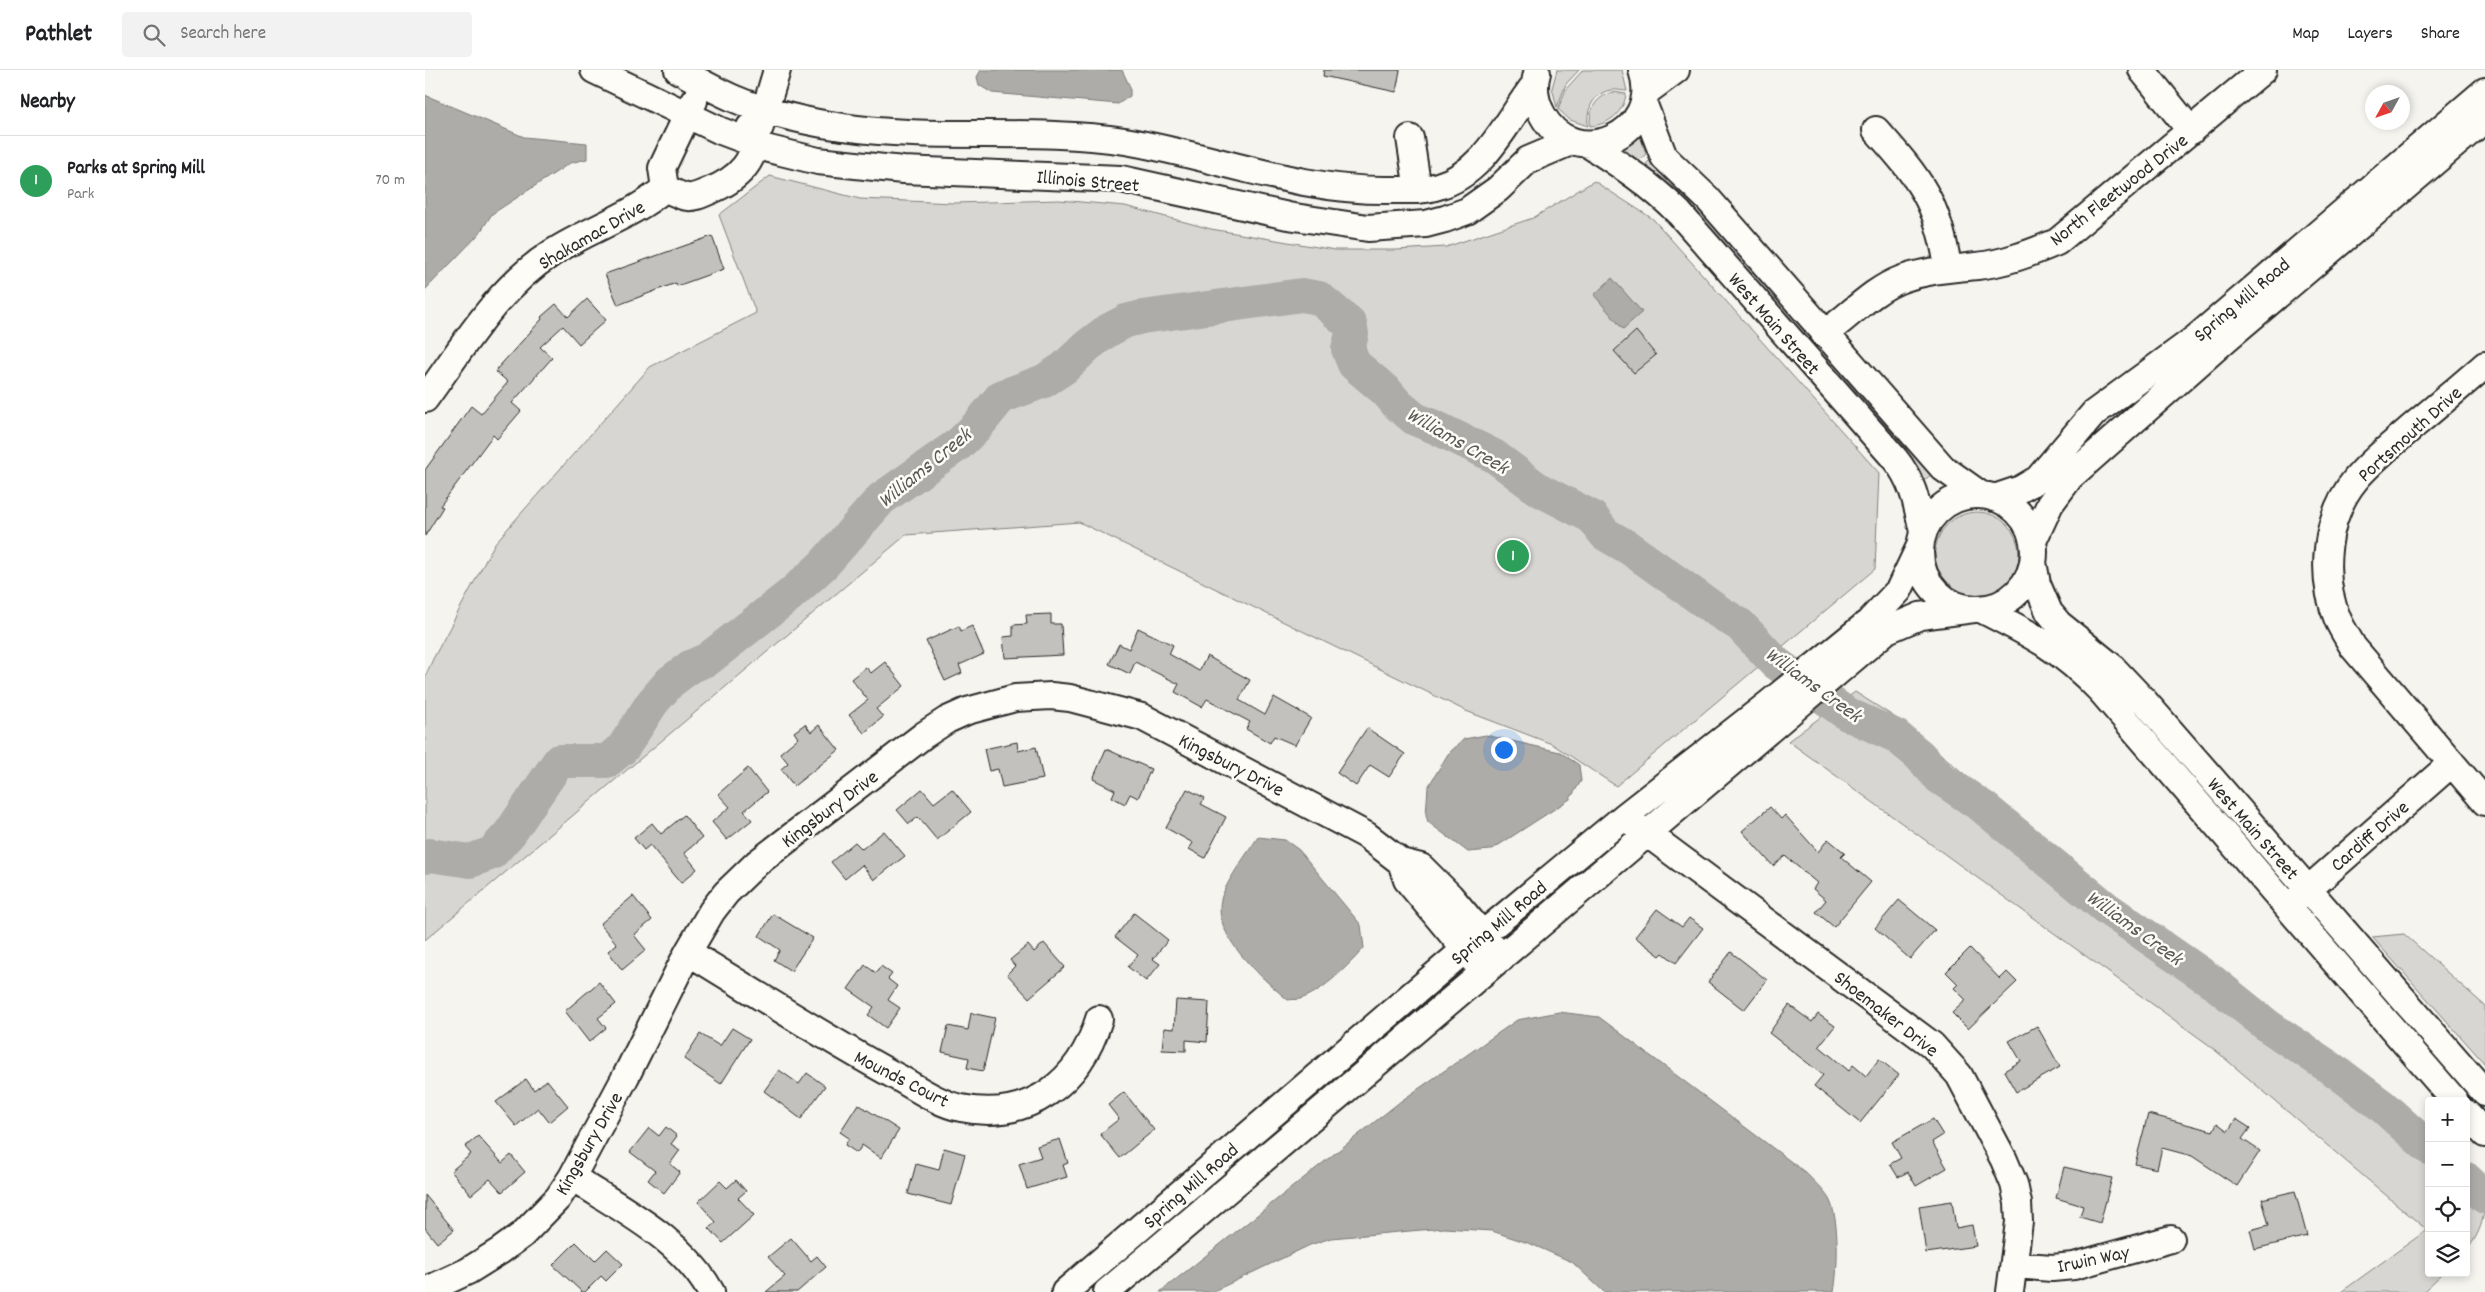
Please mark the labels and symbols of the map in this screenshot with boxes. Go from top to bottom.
north arrow [2365,85,2410,130]
street label: North Fleetwood Drive [2045,128,2195,254]
street label: Illinois Street [1035,165,1140,201]
street label: Shakamac Drive [534,195,651,279]
street label: Spring Mill Road [2189,252,2297,350]
street label: West Main Street [1720,268,1825,382]
street label: Portsmouth Drive [2353,380,2470,490]
water label: Williams Creek [1400,401,1515,485]
water label: Williams Creek [873,421,981,517]
pin: 1 [1497,537,1529,575]
water label: Williams Creek [1758,641,1869,733]
street label: Kingsbury Drive [1173,728,1289,805]
your location [1491,737,1517,763]
street label: Kingsbury Drive [776,764,885,856]
street label: West Main Street [2199,773,2304,887]
street label: Cardiff Drive [2325,795,2417,879]
street label: Spring Mill Road [1446,875,1554,973]
water label: Williams Creek [2079,884,2190,976]
street label: Shoemaker Drive [1827,965,1944,1065]
street label: Mounds Court [848,1045,953,1117]
street label: Kingsbury Drive [550,1087,632,1201]
street label: Spring Mill Road [1138,1138,1246,1237]
street label: Irwin Way [2055,1239,2133,1282]

